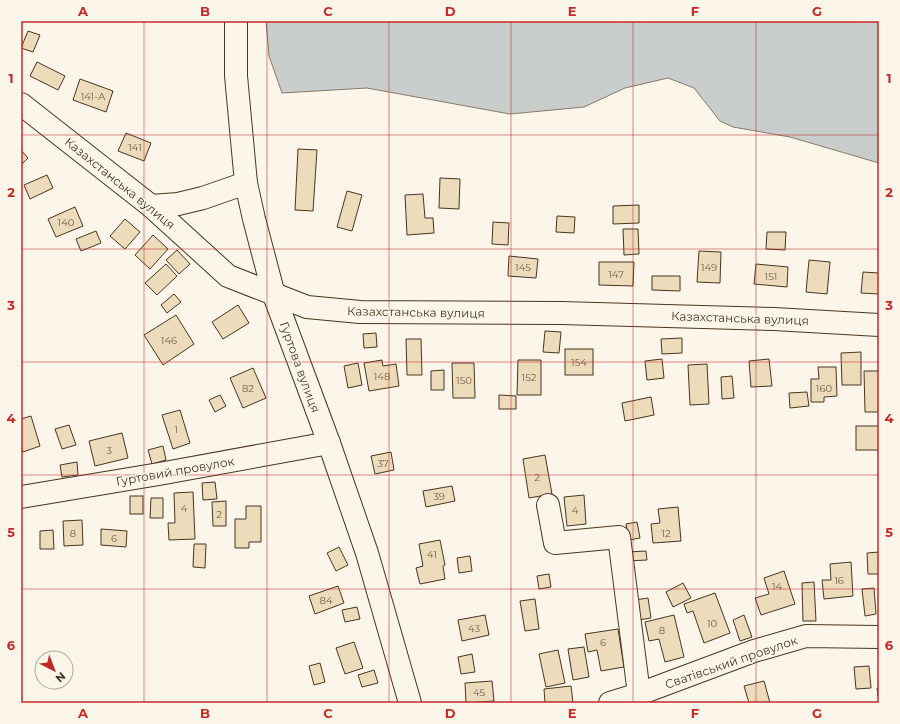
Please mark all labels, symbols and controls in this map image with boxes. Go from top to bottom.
text: A [77,3,89,19]
text: B [200,3,210,19]
text: C [323,3,333,19]
text: D [445,3,456,19]
text: E [568,3,577,19]
text: F [691,3,699,19]
text: G [812,3,822,19]
text: 1 [8,70,14,86]
text: 1 [886,70,892,86]
house number: 141-А [81,90,106,103]
street label: Казахстанська вулиця [62,134,178,232]
house number: 141 [128,141,142,154]
text: 2 [7,184,15,200]
text: 2 [885,184,893,200]
house number: 140 [58,216,75,229]
house number: 145 [515,261,531,274]
house number: 149 [701,261,717,274]
house number: 147 [608,268,624,281]
house number: 151 [765,270,777,283]
text: 3 [6,297,15,313]
text: 3 [884,297,893,313]
street label: Казахстанська вулиця [347,303,485,321]
street label: Казахстанська вулиця [671,308,809,328]
street label: Гуртова вулиця [277,320,323,414]
house number: 146 [161,334,177,347]
house number: 154 [571,356,587,369]
house number: 148 [374,370,390,383]
house number: 152 [522,371,537,384]
house number: 150 [456,374,472,387]
house number: 82 [242,382,254,395]
house number: 160 [816,382,833,395]
text: 4 [7,410,16,426]
text: 4 [885,410,894,426]
house number: 1 [174,423,178,436]
house number: 3 [106,444,112,457]
street label: Гуртовий провулок [115,453,235,489]
house number: 37 [377,457,389,470]
house number: 2 [534,471,540,484]
house number: 39 [433,490,445,503]
house number: 4 [181,502,188,515]
house number: 4 [572,504,579,517]
house number: 2 [216,508,222,521]
text: 5 [7,524,15,540]
text: 5 [885,524,893,540]
house number: 8 [70,527,76,540]
house number: 12 [661,527,671,540]
house number: 6 [111,532,117,545]
house number: 41 [427,548,437,561]
house number: 16 [834,574,844,587]
house number: 14 [772,580,782,593]
house number: 84 [320,594,333,607]
house number: 10 [707,617,717,630]
house number: 43 [468,622,480,635]
house number: 8 [659,624,665,637]
street label: Сватівський провулок [663,632,799,692]
house number: 6 [600,636,606,649]
text: 6 [7,637,16,653]
text: 6 [885,637,894,653]
north arrow [34,650,74,690]
text: N [53,669,69,686]
house number: 45 [473,686,485,699]
text: A [77,705,89,721]
text: B [200,705,210,721]
text: C [323,705,333,721]
text: D [445,705,456,721]
text: E [568,705,577,721]
text: F [691,705,699,721]
text: G [812,705,822,721]

